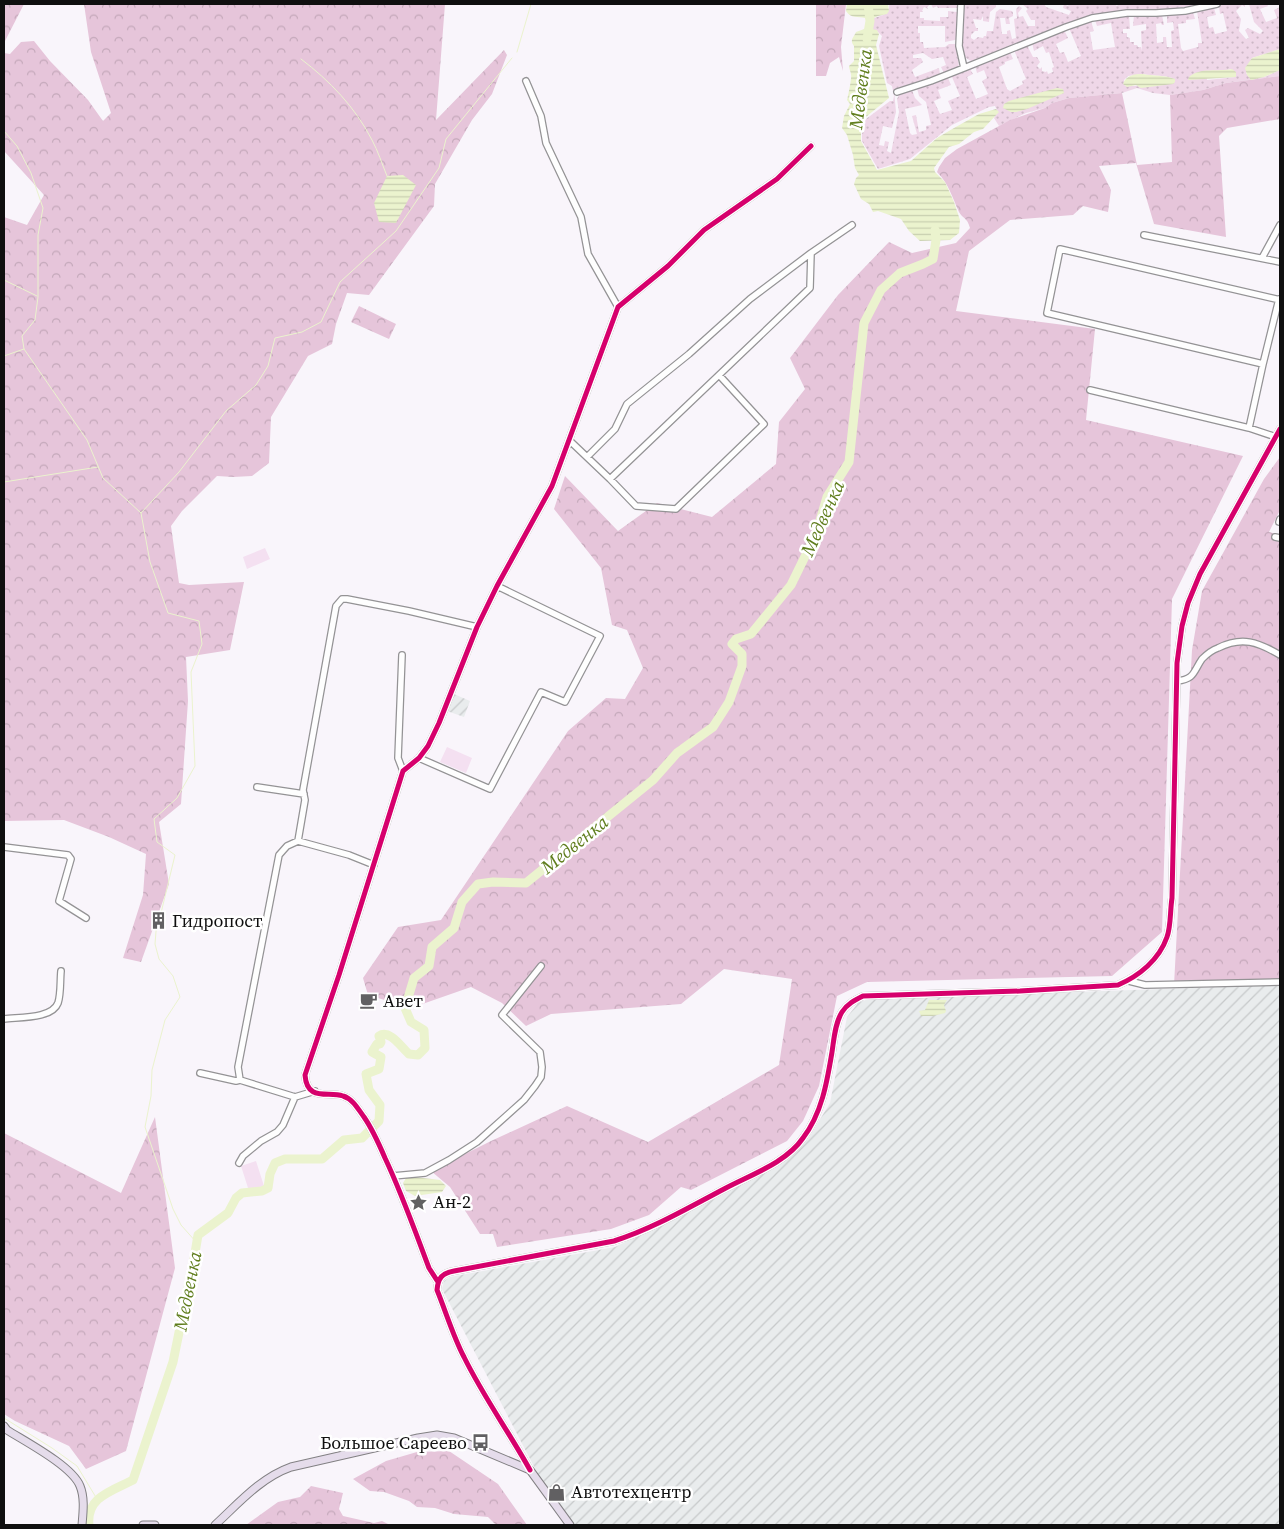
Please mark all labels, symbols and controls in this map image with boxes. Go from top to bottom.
water label: Медвенка [842,47,878,131]
water label: Медвенка [793,476,850,561]
water label: Медвенка [534,809,613,880]
place label: Гидропост [172,908,263,933]
building icon: Гидропост [148,911,168,931]
place label: Авет [383,988,423,1013]
cafe icon: Авет [359,991,379,1011]
place label: Ан-2 [433,1189,471,1214]
place icon: Ан-2 [409,1192,429,1212]
water label: Медвенка [166,1249,207,1334]
place label: Большое Сареево [320,1430,467,1455]
bus stop icon: Большое Сареево [471,1433,491,1453]
place label: Автотехцентр [571,1479,691,1504]
shop icon: Автотехцентр [547,1482,567,1502]

